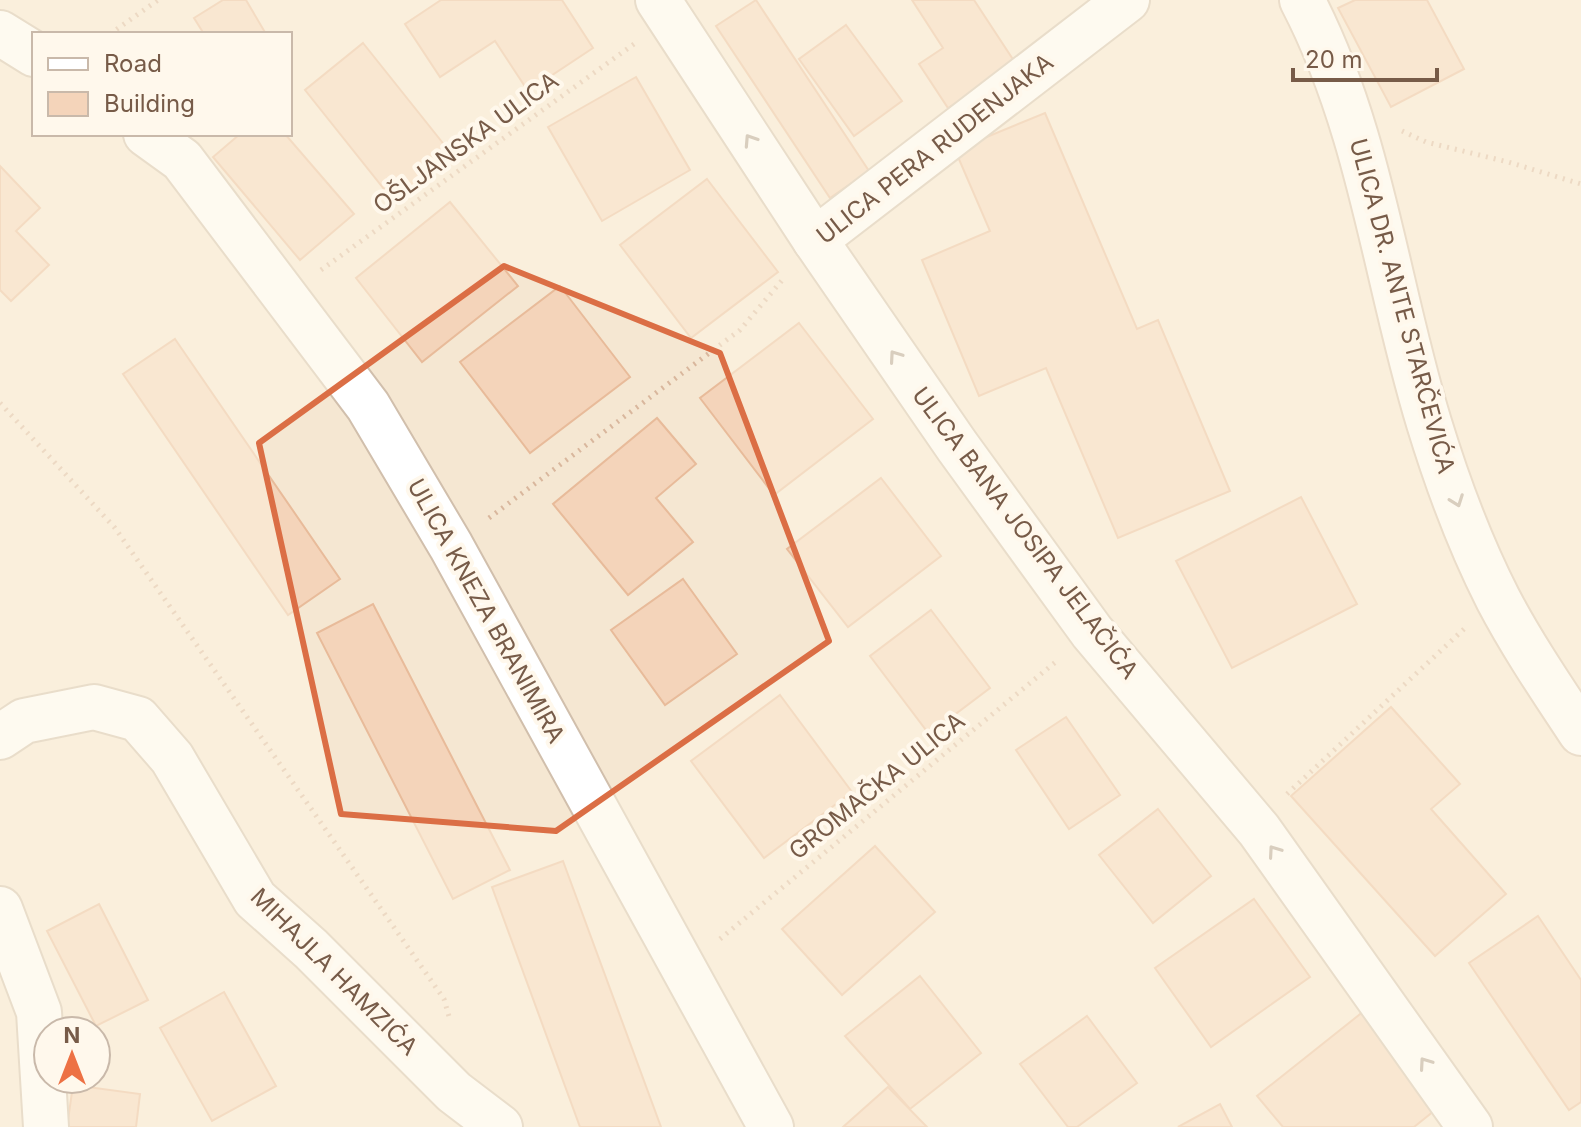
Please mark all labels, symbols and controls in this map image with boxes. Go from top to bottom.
legend [32,32,292,136]
scale bar [1293,32,1437,82]
text: 20 m [1305,45,1363,74]
street label: ULICA PERA RUDENJAKA [811,47,1059,250]
text: Road [104,49,162,78]
street label: OŠLJANSKA ULICA [367,65,564,219]
text: Building [104,89,195,118]
one-way arrow [745,135,760,149]
street label: ULICA DR. ANTE STARČEVIĆA [1344,135,1462,476]
one-way arrow [890,351,905,365]
street label: ULICA BANA JOSIPA JELAČIĆA [906,381,1145,684]
street label: ULICA KNEZA BRANIMIRA [402,474,571,748]
one-way arrow [1447,494,1464,508]
street label: GROMAČKA ULICA [782,705,970,865]
one-way arrow [1269,845,1284,860]
street label: MIHAJLA HAMZIĆA [245,882,424,1061]
north arrow [32,1015,112,1095]
text: N [64,1022,80,1048]
one-way arrow [1420,1058,1434,1072]

